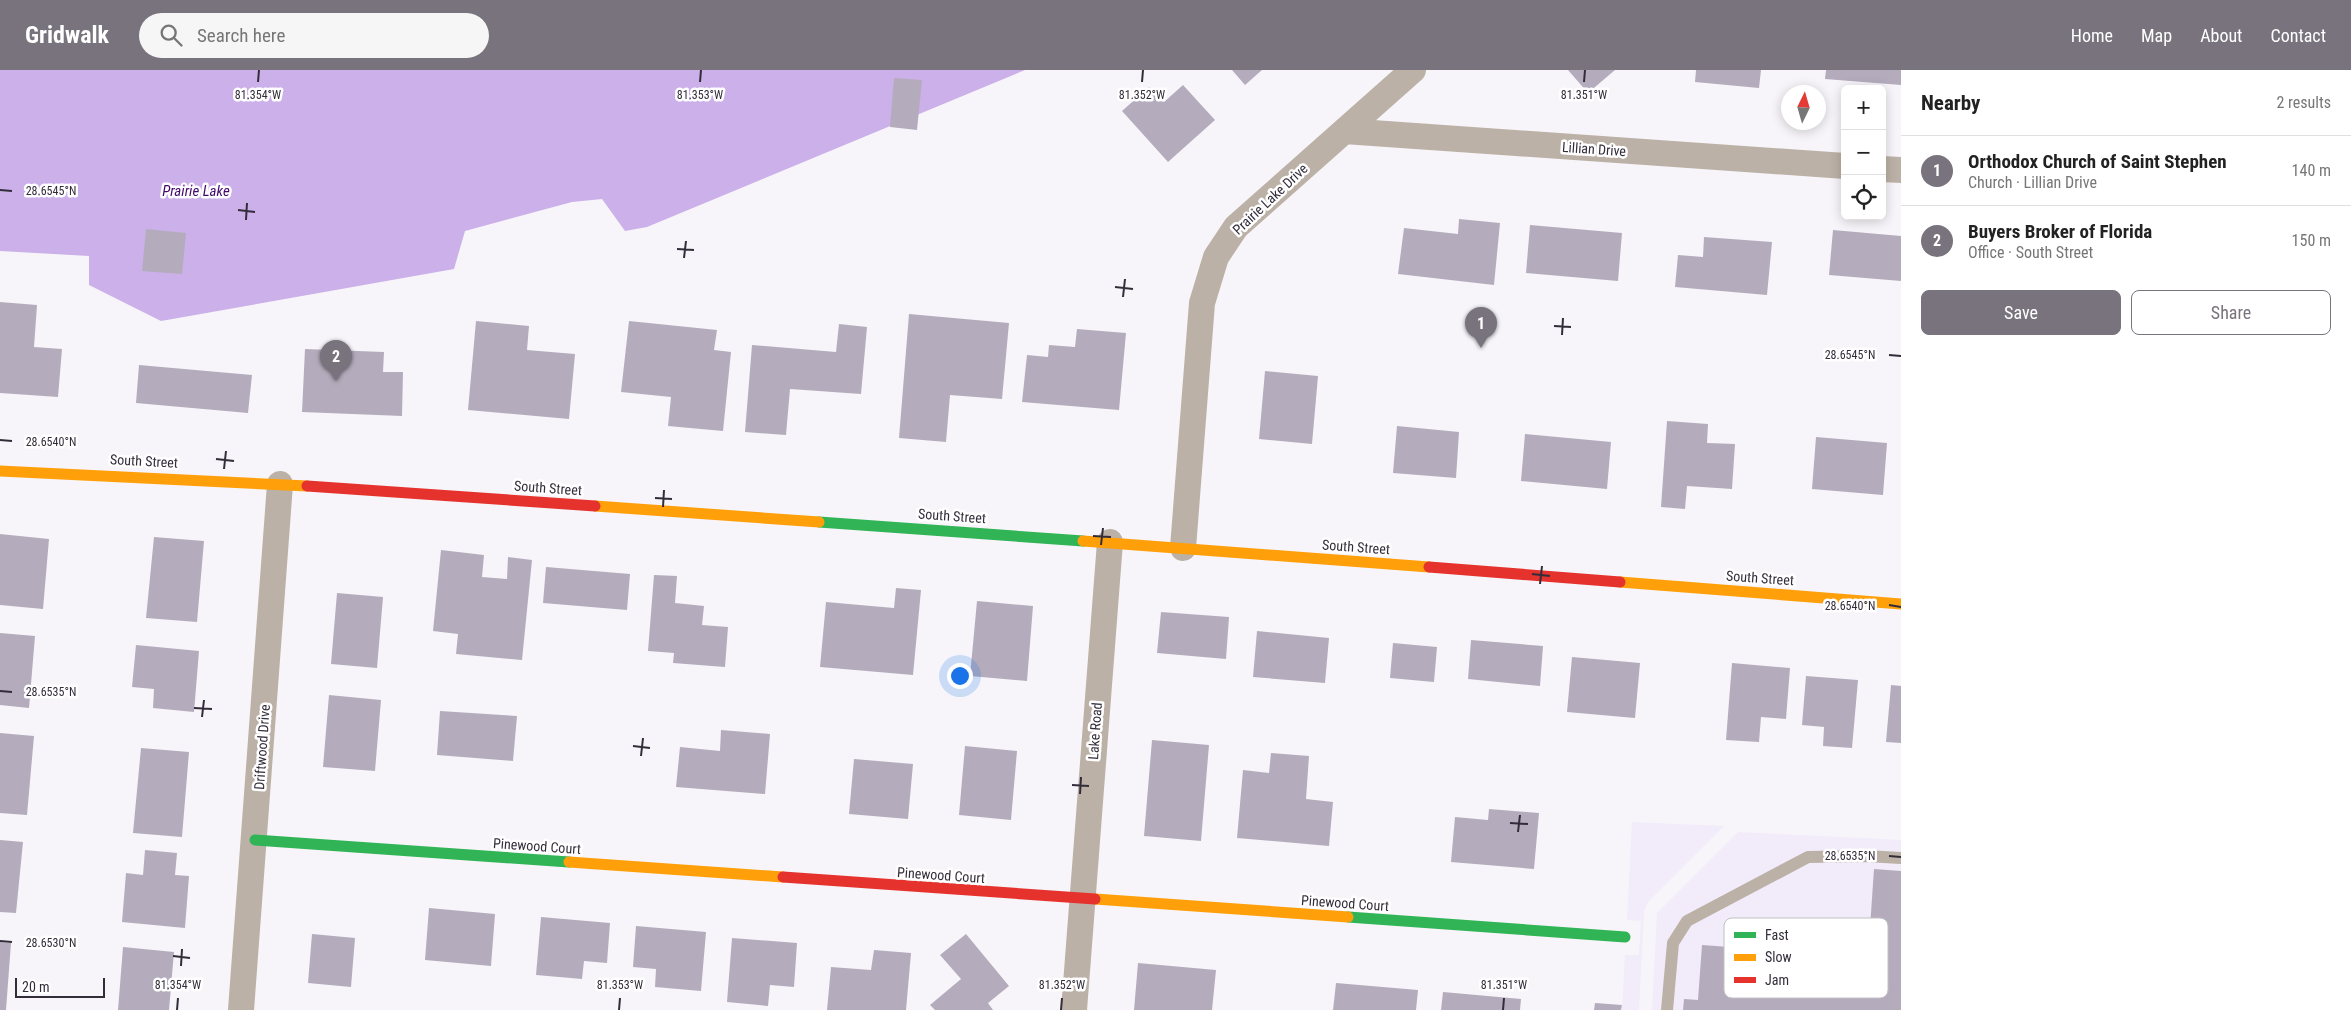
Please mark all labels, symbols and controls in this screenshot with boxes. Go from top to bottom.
search box [139,13,489,58]
text: Gridwalk [25,21,109,49]
icon: search [157,21,185,49]
text: Search here [197,24,285,47]
text: Home [2071,25,2113,46]
text: Map [2141,25,2172,46]
text: About [2200,25,2242,46]
text: Contact [2270,25,2326,46]
north arrow [1781,85,1826,130]
map controls [1841,85,1886,220]
button: + [1841,85,1886,130]
text: 81.354°W [235,88,281,102]
text: 81.353°W [677,88,723,102]
text: 81.352°W [1119,88,1165,102]
text: 81.351°W [1561,88,1607,102]
text: Nearby [1921,91,1980,115]
text: 2 results [2276,93,2331,112]
button: − [1841,130,1886,175]
street label: Lillian Drive [1561,139,1627,159]
text: Orthodox Church of Saint Stephen [1968,150,2227,173]
street label: Prairie Lake Drive [1229,160,1311,238]
text: 1 [1933,161,1941,180]
text: 140 m [2292,161,2331,180]
text: Church · Lillian Drive [1968,173,2097,192]
button: locate [1841,175,1886,220]
water label: Prairie Lake [162,182,230,200]
text: 28.6545°N [26,184,76,198]
text: Buyers Broker of Florida [1968,220,2152,243]
text: 2 [1933,231,1941,250]
text: 150 m [2292,231,2331,250]
text: Office · South Street [1968,243,2093,262]
button: Save [1921,290,2121,335]
button: Share [2131,290,2331,335]
pin: 1 [1465,307,1497,348]
pin: 2 [320,340,352,381]
text: 28.6545°N [1825,348,1875,362]
text: 28.6540°N [26,435,76,449]
street label: South Street [110,451,178,471]
street label: South Street [514,478,582,498]
street label: South Street [918,506,986,526]
street label: South Street [1322,537,1390,557]
street label: South Street [1726,568,1794,588]
text: 28.6540°N [1825,599,1875,613]
your location [947,663,973,689]
text: 28.6535°N [26,685,76,699]
street label: Lake Road [1085,702,1105,760]
street label: Driftwood Drive [251,703,273,790]
street label: Pinewood Court [492,835,582,857]
text: 28.6535°N [1825,849,1875,863]
street label: Pinewood Court [896,864,986,886]
street label: Pinewood Court [1300,892,1390,914]
legend [1724,918,1888,998]
text: Fast [1765,927,1789,943]
text: 28.6530°N [26,936,76,950]
text: Slow [1765,949,1792,965]
text: Jam [1765,972,1789,988]
scale bar [15,975,105,998]
text: 81.354°W [155,978,201,992]
text: 81.353°W [597,978,643,992]
text: 81.352°W [1039,978,1085,992]
text: 81.351°W [1481,978,1527,992]
text: 20 m [22,979,50,995]

